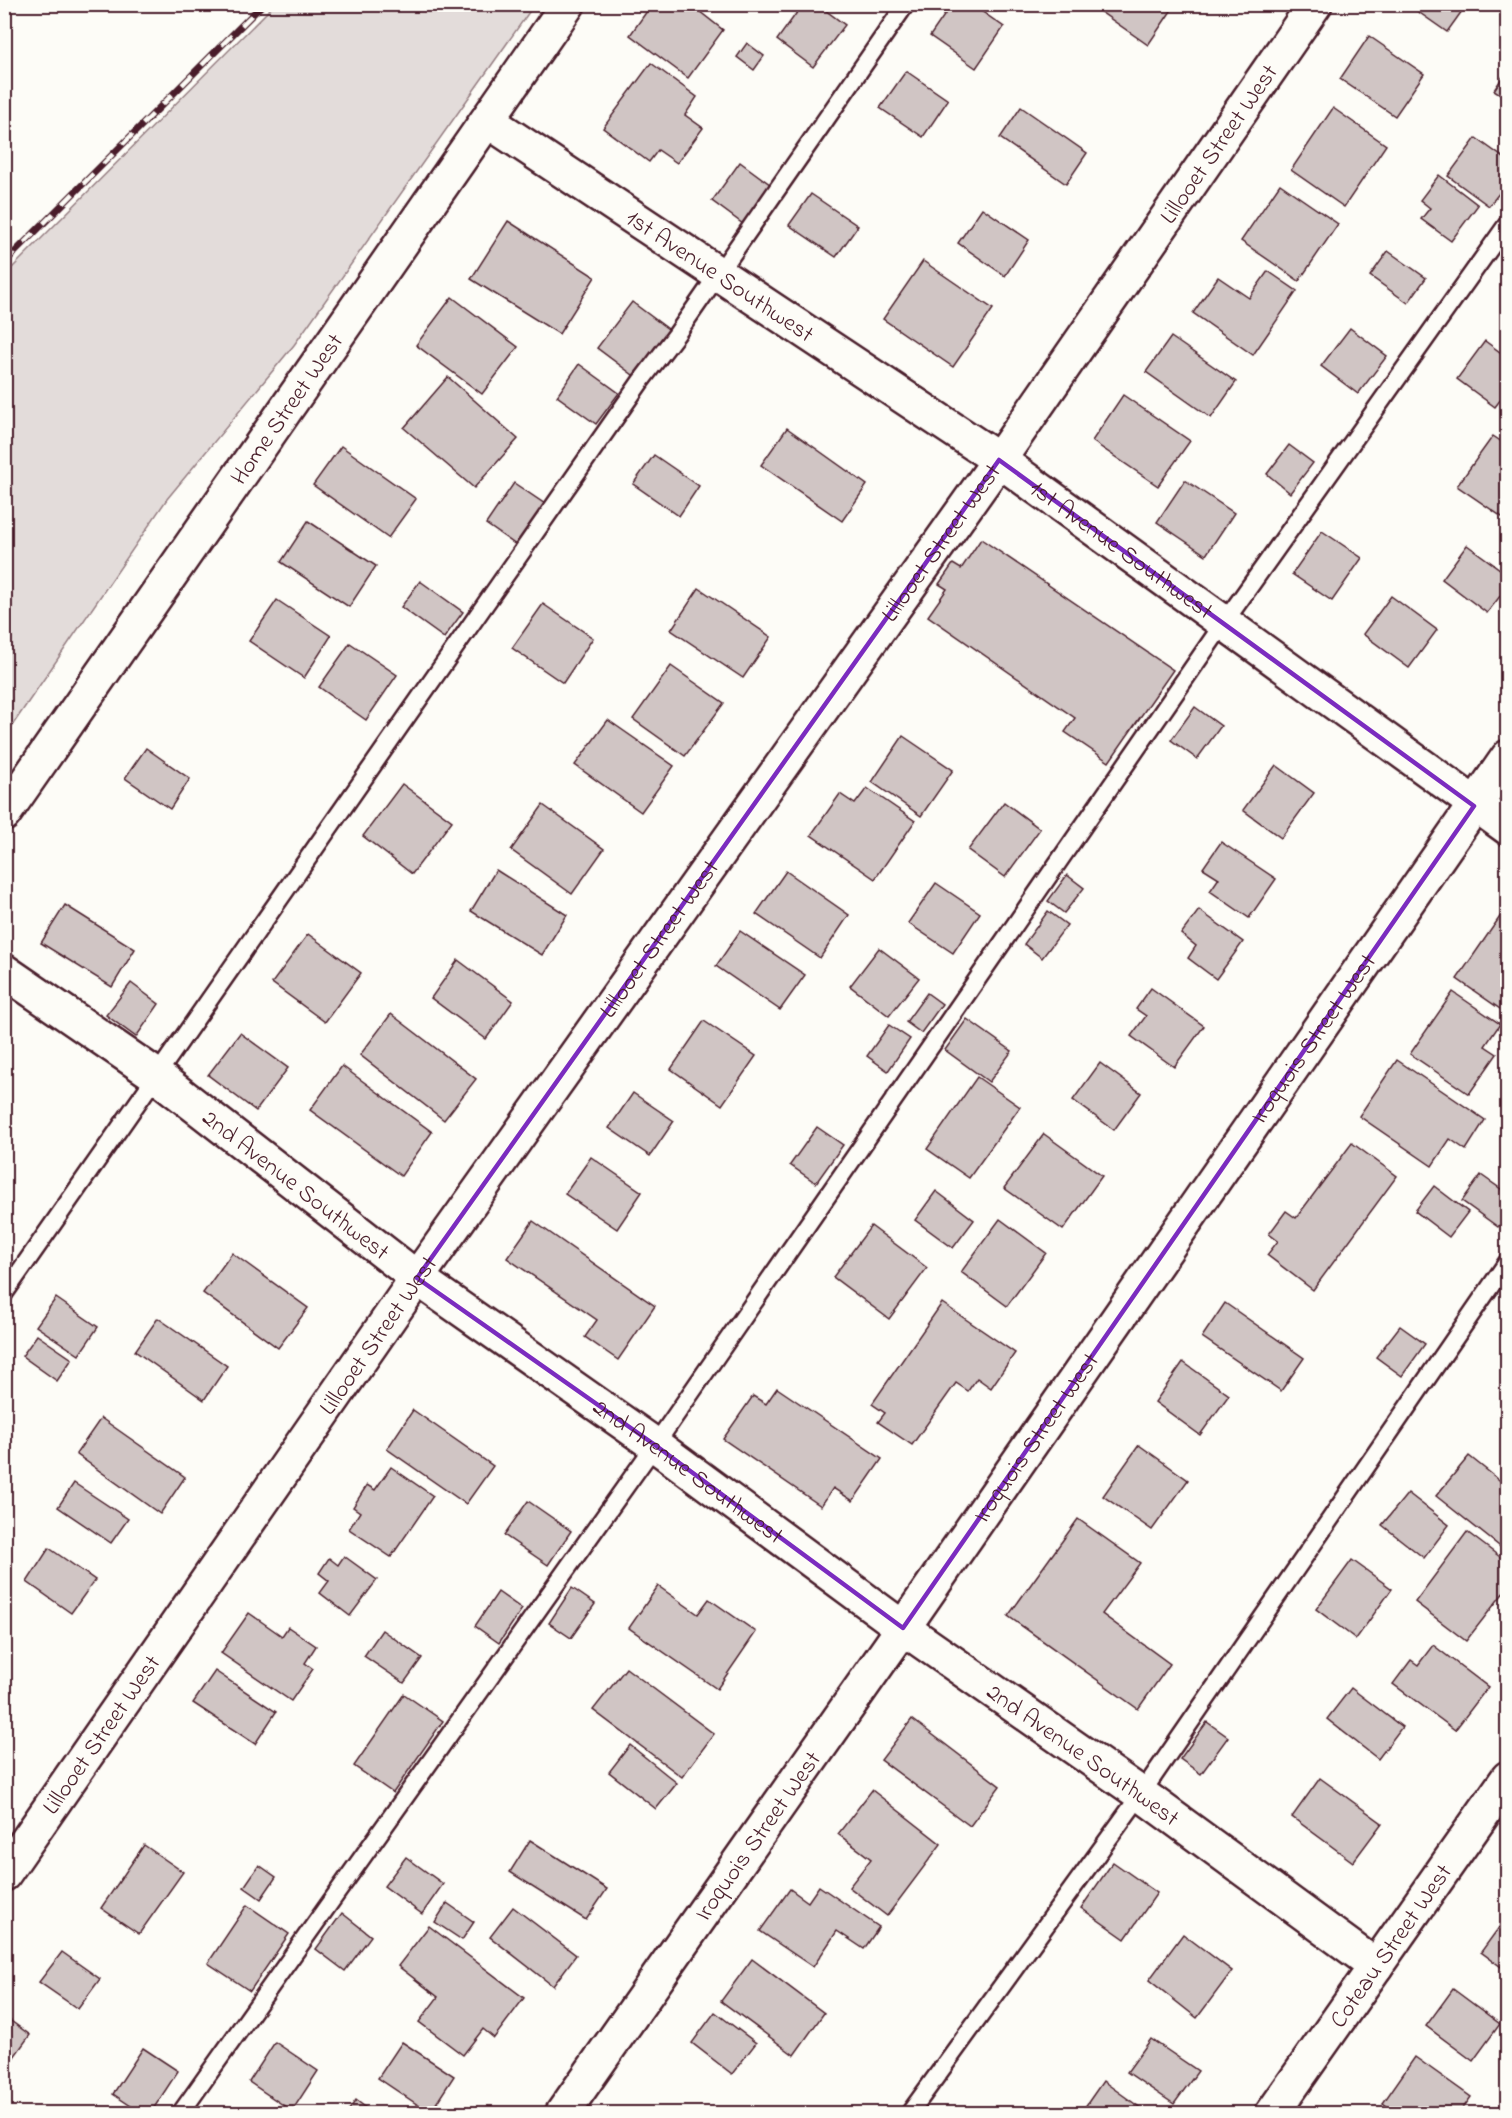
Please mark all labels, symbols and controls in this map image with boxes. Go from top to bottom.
street label: Lillooet Street West [1153,58,1288,232]
street label: 1st Avenue Southwest [618,202,820,353]
street label: Home Street West [223,327,354,493]
street label: Lillooet Street West [874,457,1011,630]
street label: 1st Avenue Southwest [1021,472,1220,629]
street label: Lillooet Street West [592,853,729,1026]
street label: Iroquois Street West [1243,947,1386,1132]
street label: 2nd Avenue Southwest [194,1102,396,1270]
street label: Lillooet Street West [312,1249,448,1423]
street label: Iroquois Street West [966,1346,1109,1531]
street label: 2nd Avenue Southwest [585,1391,790,1554]
street label: Lillooet Street West [35,1649,171,1823]
street label: 2nd Avenue Southwest [978,1676,1186,1836]
street label: Iroquois Street West [687,1745,831,1929]
street label: Coteau Street West [1323,1858,1462,2036]

